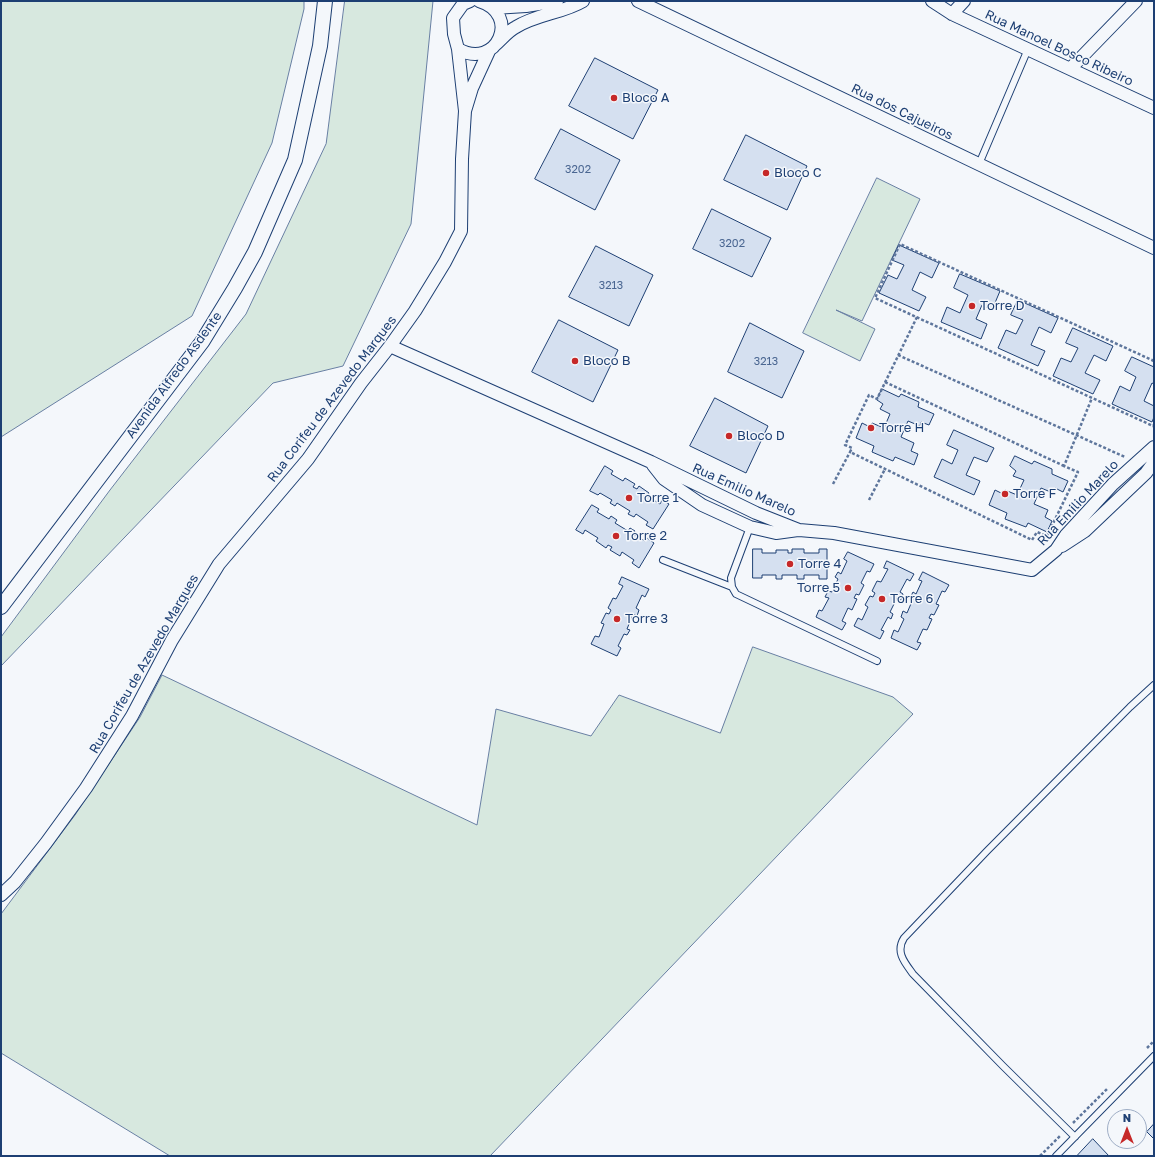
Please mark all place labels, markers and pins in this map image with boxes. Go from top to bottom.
place label: Bloco A [622,90,669,106]
marker: Bloco A [609,93,619,103]
place label: Bloco C [774,165,822,181]
marker: Bloco C [761,168,771,178]
place label: Torre D [980,298,1025,314]
marker: Torre D [967,301,977,311]
place label: Bloco B [583,353,630,369]
marker: Bloco B [570,356,580,366]
place label: Torre H [879,420,924,436]
marker: Torre H [866,423,876,433]
place label: Bloco D [737,428,785,444]
marker: Bloco D [724,431,734,441]
place label: Torre F [1013,486,1056,502]
marker: Torre F [1000,489,1010,499]
place label: Torre 1 [637,490,679,506]
marker: Torre 1 [624,493,634,503]
place label: Torre 2 [624,528,667,544]
marker: Torre 2 [611,531,621,541]
place label: Torre 4 [798,556,841,572]
marker: Torre 4 [785,559,795,569]
place label: Torre 5 [797,580,840,596]
marker: Torre 5 [843,583,853,593]
place label: Torre 6 [890,591,933,607]
marker: Torre 6 [877,594,887,604]
place label: Torre 3 [625,611,668,627]
marker: Torre 3 [612,614,622,624]

